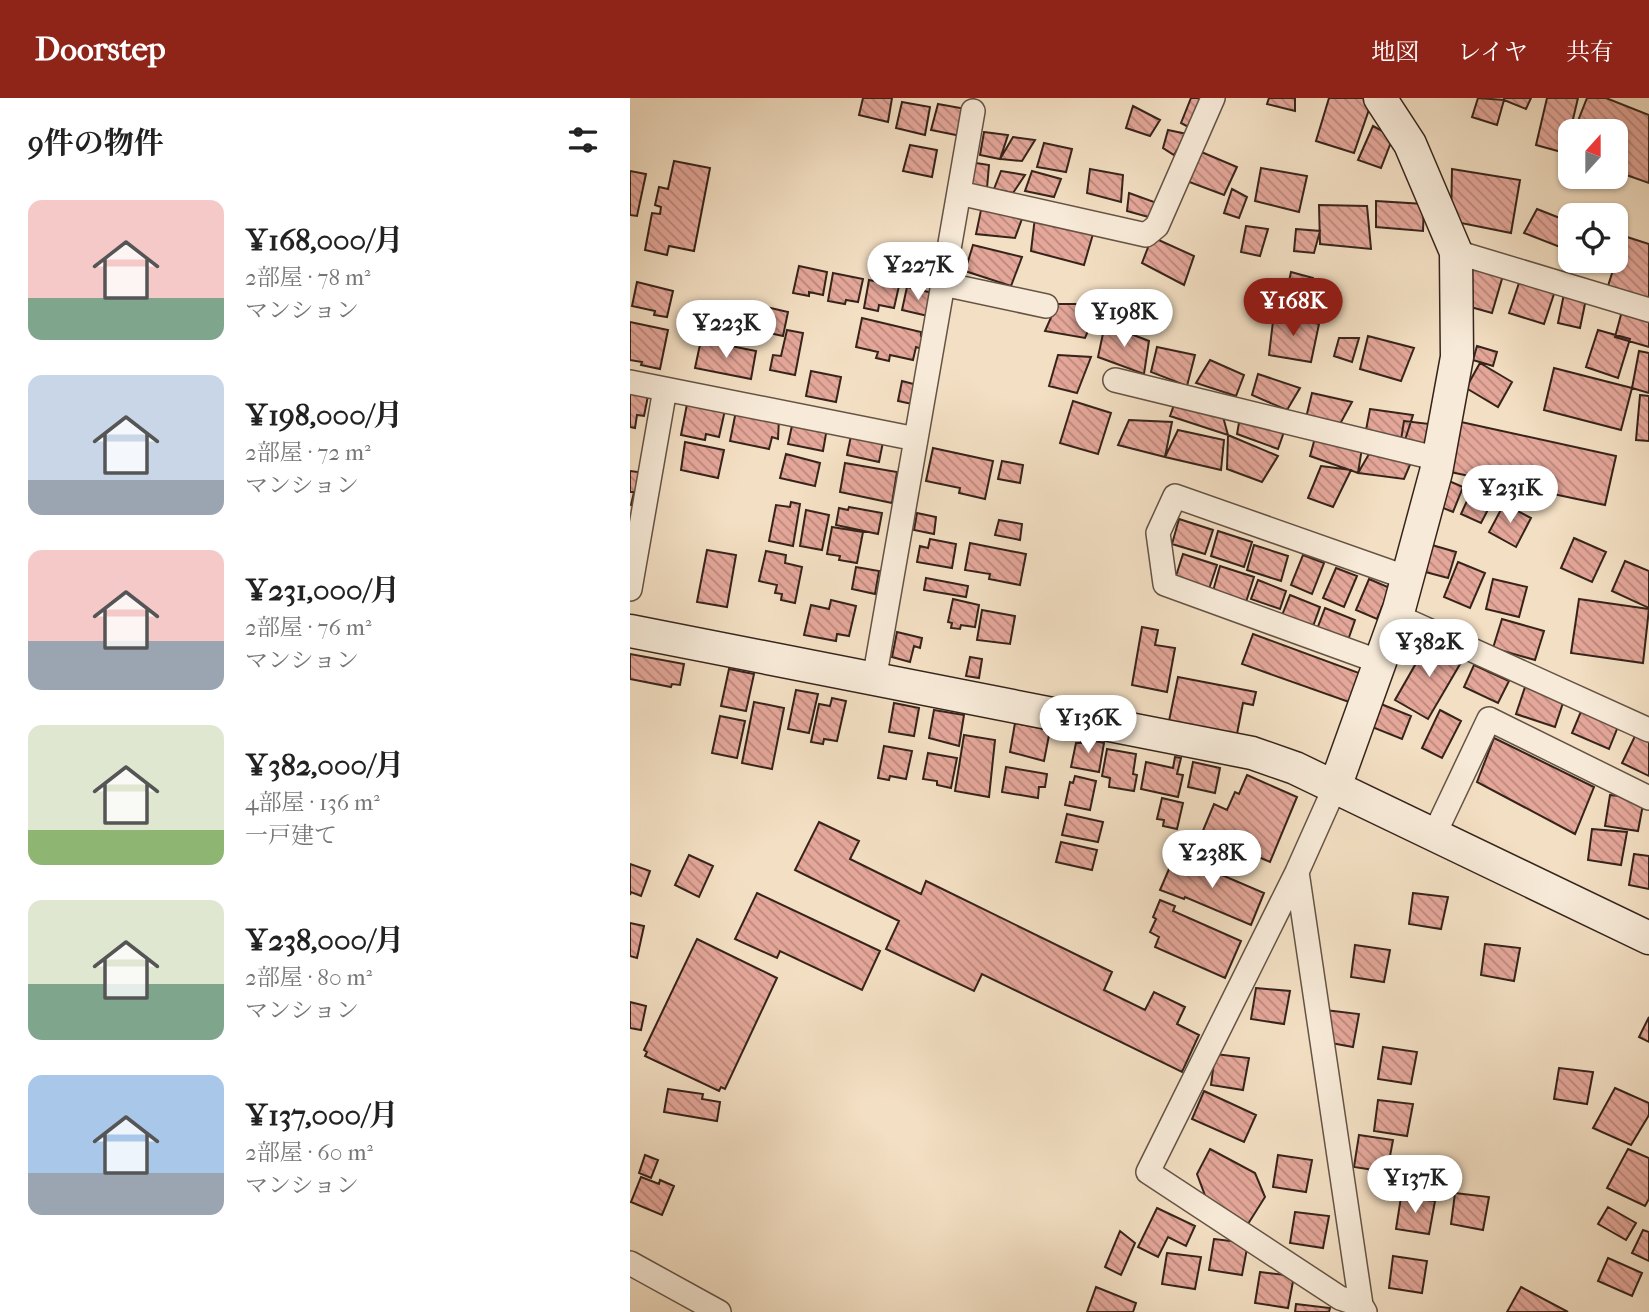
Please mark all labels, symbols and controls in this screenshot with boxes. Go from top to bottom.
text: Doorstep [35,30,166,69]
text: 地図 [1371,38,1419,66]
text: レイヤ [1457,38,1528,66]
text: 共有 [1566,38,1614,66]
north arrow [1558,119,1628,189]
map controls [1558,119,1628,273]
icon: filters [564,121,602,159]
text: 9件の物件 [28,126,164,161]
button: locate [1558,203,1628,273]
text: ¥168,000/月 [245,223,403,258]
icon: home [84,228,168,312]
pin: ¥227K [869,242,967,302]
text: ¥227K [883,251,953,278]
text: 2部屋 · 78 m² [245,264,371,291]
pin: ¥168K [1244,278,1342,338]
text: ¥168K [1260,287,1326,314]
pin: ¥198K [1075,289,1173,349]
text: マンション [245,297,359,324]
text: ¥198K [1091,298,1157,325]
pin: ¥223K [677,300,775,360]
text: ¥223K [692,309,760,336]
text: ¥198,000/月 [245,398,403,433]
icon: home [84,403,168,487]
text: 2部屋 · 72 m² [245,439,371,466]
pin: ¥231K [1461,466,1559,525]
text: マンション [245,472,359,499]
text: ¥231K [1478,474,1542,501]
text: ¥231,000/月 [245,573,400,608]
icon: home [84,578,168,662]
text: 2部屋 · 76 m² [245,614,371,641]
pin: ¥382K [1380,620,1478,679]
text: ¥382K [1395,628,1463,655]
text: マンション [245,647,359,674]
pin: ¥136K [1039,696,1137,755]
text: ¥136K [1056,704,1120,731]
text: ¥382,000/月 [245,748,404,783]
icon: home [84,753,168,837]
text: 4部屋 · 136 m² [245,789,380,816]
text: 一戸建て [245,822,337,849]
pin: ¥238K [1163,830,1261,890]
text: ¥238K [1178,839,1246,866]
text: ¥238,000/月 [245,923,404,958]
icon: home [84,928,168,1012]
text: 2部屋 · 80 m² [245,964,372,991]
text: マンション [245,997,359,1024]
text: ¥137,000/月 [245,1098,398,1133]
icon: home [84,1103,168,1187]
text: 2部屋 · 60 m² [245,1139,373,1166]
pin: ¥137K [1366,1156,1464,1215]
text: ¥137K [1383,1164,1447,1191]
text: マンション [245,1172,359,1199]

